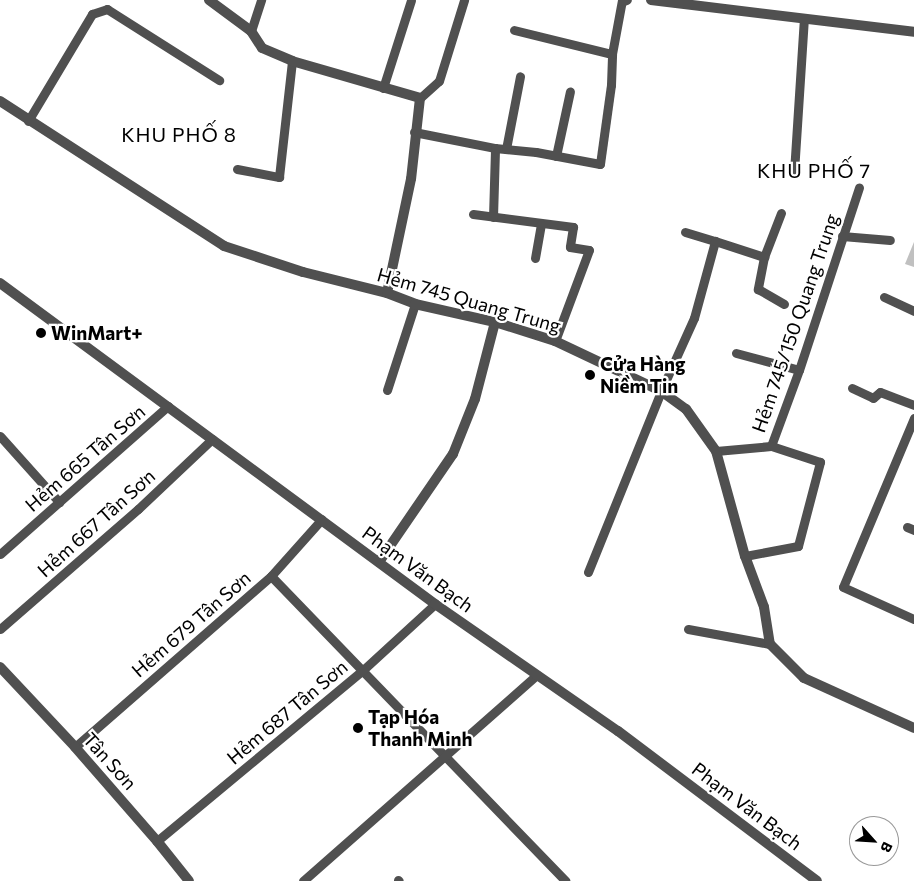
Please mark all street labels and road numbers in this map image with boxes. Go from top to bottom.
street label: Hẻm 745/150 Quang Trung [747,211,843,435]
street label: Hẻm 745 Quang Trung [374,263,564,337]
street label: Hẻm 665 Tân Sơn [20,400,150,516]
street label: Hẻm 667 Tân Sơn [33,464,159,582]
street label: Phạm Văn Bạch [358,521,478,617]
street label: Hẻm 679 Tân Sơn [127,566,255,682]
street label: Hẻm 687 Tân Sơn [222,655,352,769]
street label: Tân Sơn [78,728,142,794]
street label: Phạm Văn Bạch [688,757,806,855]

